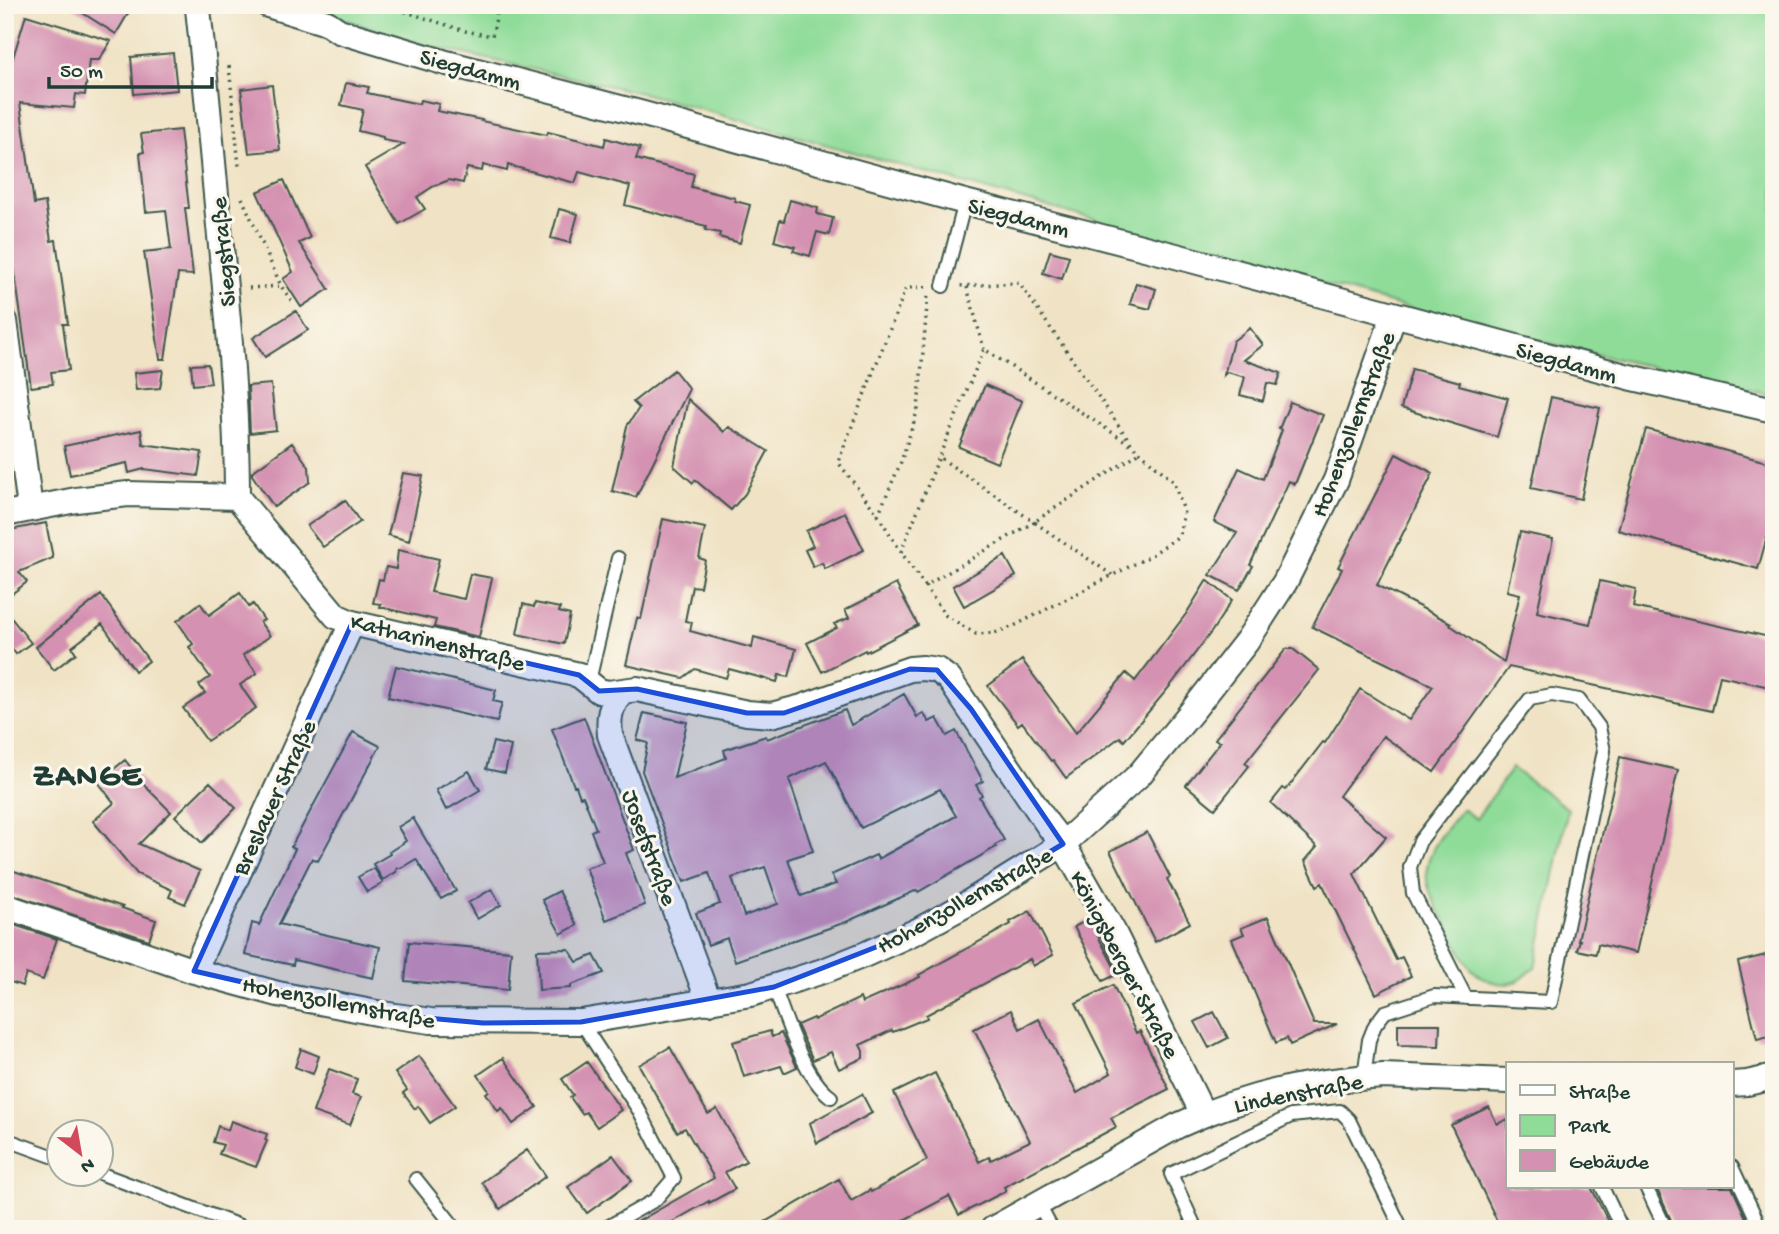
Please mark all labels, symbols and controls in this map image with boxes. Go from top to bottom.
street label: Siegdamm [416,44,524,99]
scale bar [49,46,212,90]
text: 50 m [60,61,103,86]
street label: Siegdamm [964,193,1072,246]
street label: Siegstraße [206,195,245,308]
street label: Hohenzollernstraße [1307,328,1404,522]
street label: Siegdamm [1512,337,1620,392]
street label: Katharinenstraße [347,609,528,680]
street label: Breslauer Straße [227,716,325,882]
district label: ZANGE [33,759,143,797]
street label: Josefstraße [613,786,682,911]
street label: Hohenzollernstraße [873,842,1059,962]
street label: Königsberger Straße [1061,867,1185,1065]
street label: Hohenzollernstraße [239,971,438,1037]
legend [1506,1062,1734,1188]
street label: Lindenstraße [1232,1069,1366,1122]
text: Straße [1569,1082,1631,1107]
text: Park [1568,1116,1612,1141]
north arrow [46,1118,116,1188]
text: N [76,1152,98,1178]
text: Gebäude [1569,1152,1650,1177]

